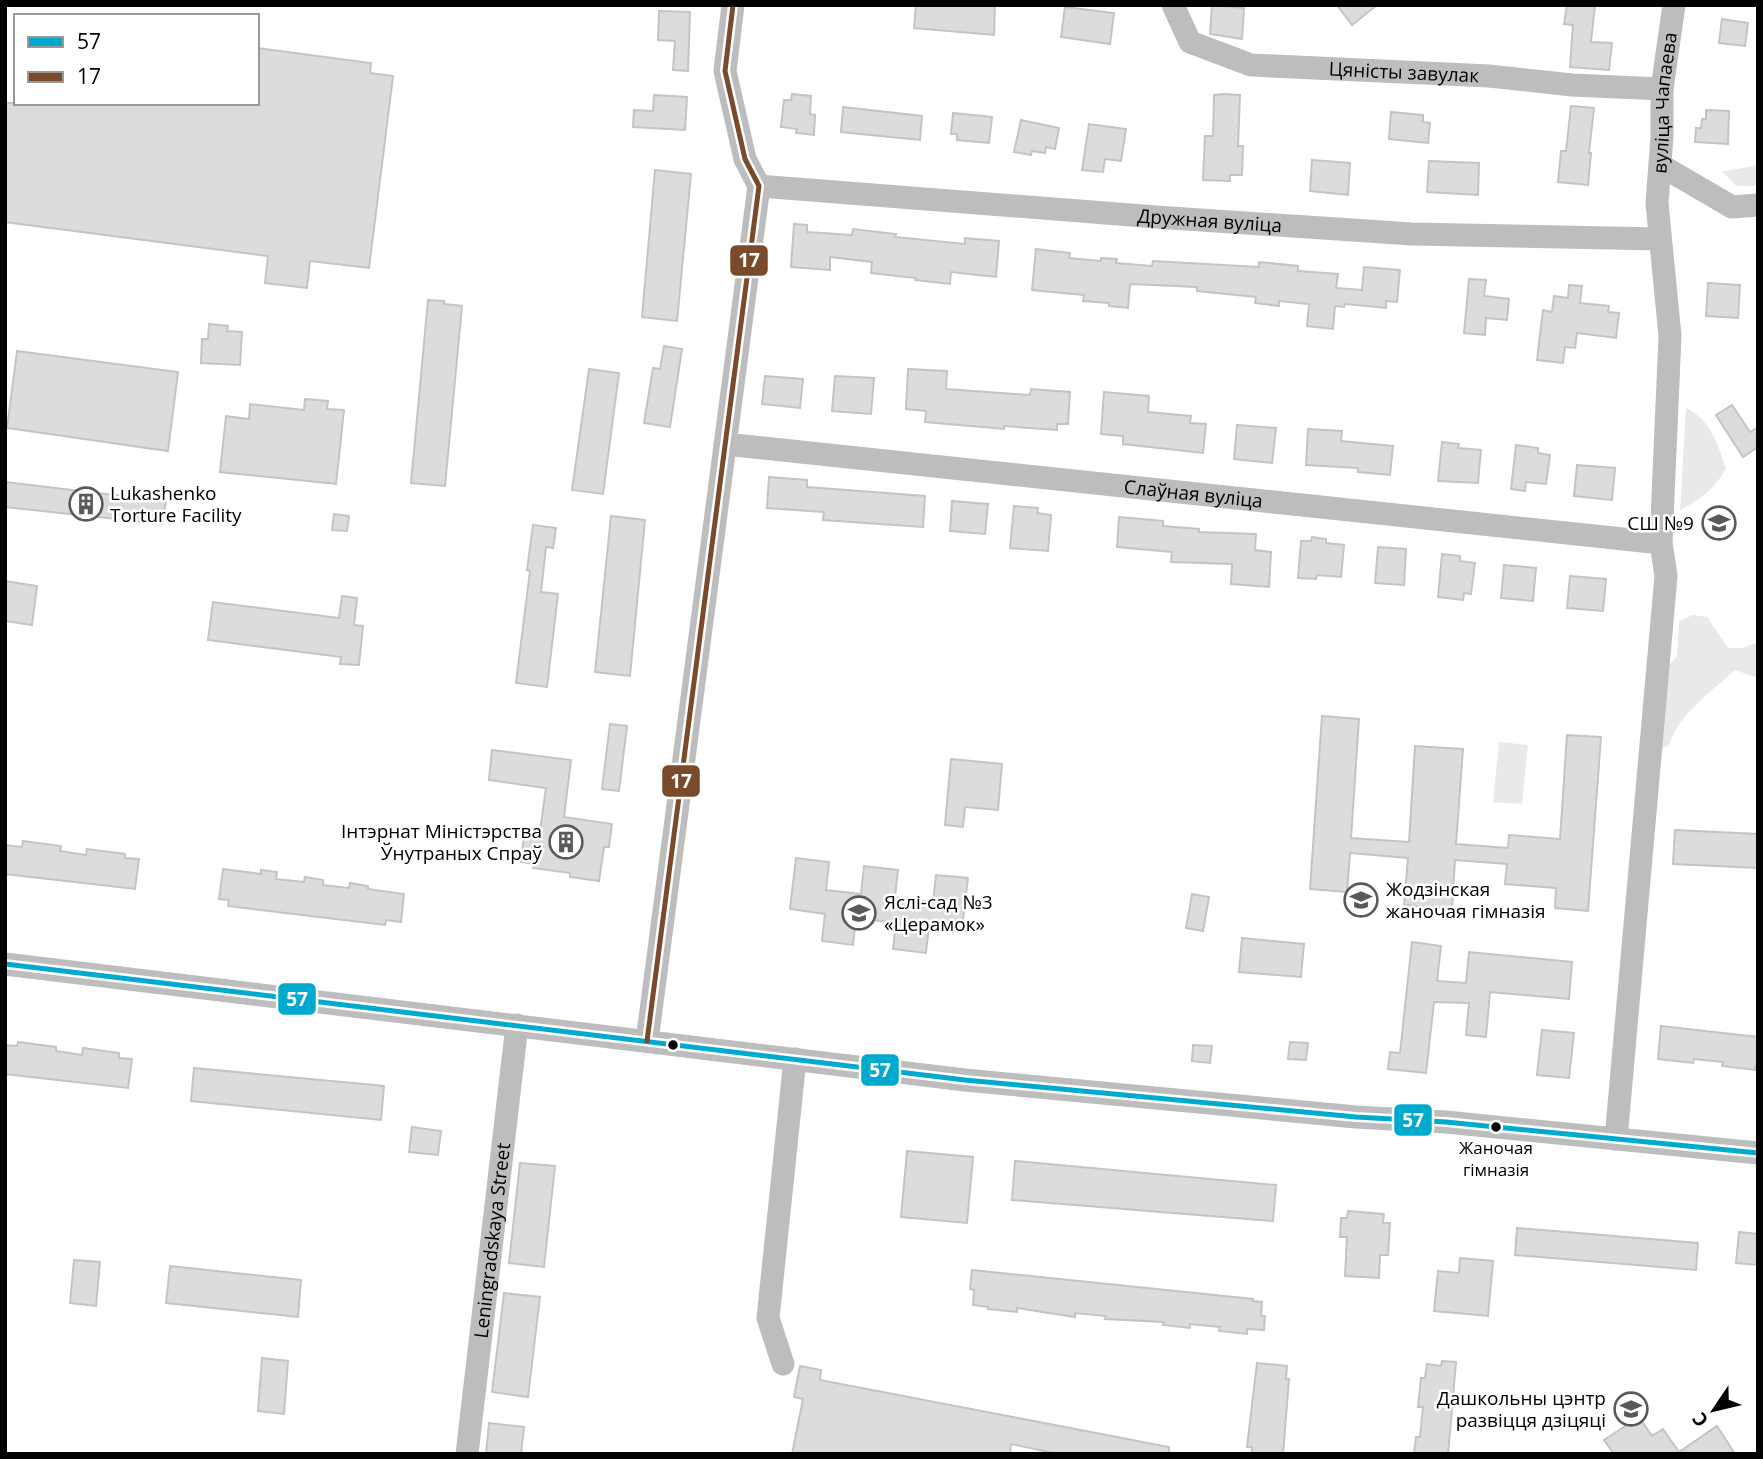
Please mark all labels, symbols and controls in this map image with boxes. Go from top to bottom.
legend [14,14,259,105]
text: 57 [77,27,101,55]
street label: вуліца Чапаева [1646,30,1683,174]
street label: Цяністы завулак [1328,56,1480,89]
text: 17 [77,62,101,90]
street label: Дружная вуліца [1136,203,1283,238]
line badge: 17 [729,244,769,277]
text: 17 [738,247,760,273]
street label: Слаўная вуліца [1123,473,1264,514]
place label: Lukashenko Torture Facility [110,480,242,528]
building icon: Lukashenko Torture Facility [67,485,105,523]
school or university icon: СШ №9 [1700,504,1738,542]
place label: СШ №9 [1627,510,1694,536]
line badge: 17 [661,764,701,798]
text: 17 [670,768,692,794]
place label: Інтэрнат Міністэрства Ўнутраных Спраў [341,818,542,866]
building icon: Інтэрнат Міністэрства Ўнутраных Спраў [547,823,585,861]
place label: Жодзінская жаночая гімназія [1386,876,1546,924]
school or university icon: Жодзінская жаночая гімназія [1342,881,1380,919]
place label: Яслі-сад №3 «Церамок» [884,889,993,937]
school or university icon: Яслі-сад №3 «Церамок» [840,894,878,932]
line badge: 57 [277,982,317,1016]
text: 57 [286,986,308,1012]
unlabelled marker [666,1038,680,1052]
line badge: 57 [860,1053,900,1087]
text: 57 [869,1057,891,1083]
line badge: 57 [1393,1103,1433,1137]
text: 57 [1402,1107,1424,1133]
marker: Жаночая гімназія [1489,1120,1503,1134]
place label: Жаночая гімназія [1459,1136,1533,1181]
street label: Leningradskaya Street [468,1141,516,1340]
north arrow [1679,1375,1749,1445]
place label: Дашкольны цэнтр развіцця дзіцяці [1437,1385,1606,1433]
school or university icon: Дашкольны цэнтр развіцця дзіцяці [1612,1390,1650,1428]
text: С [1686,1407,1714,1432]

